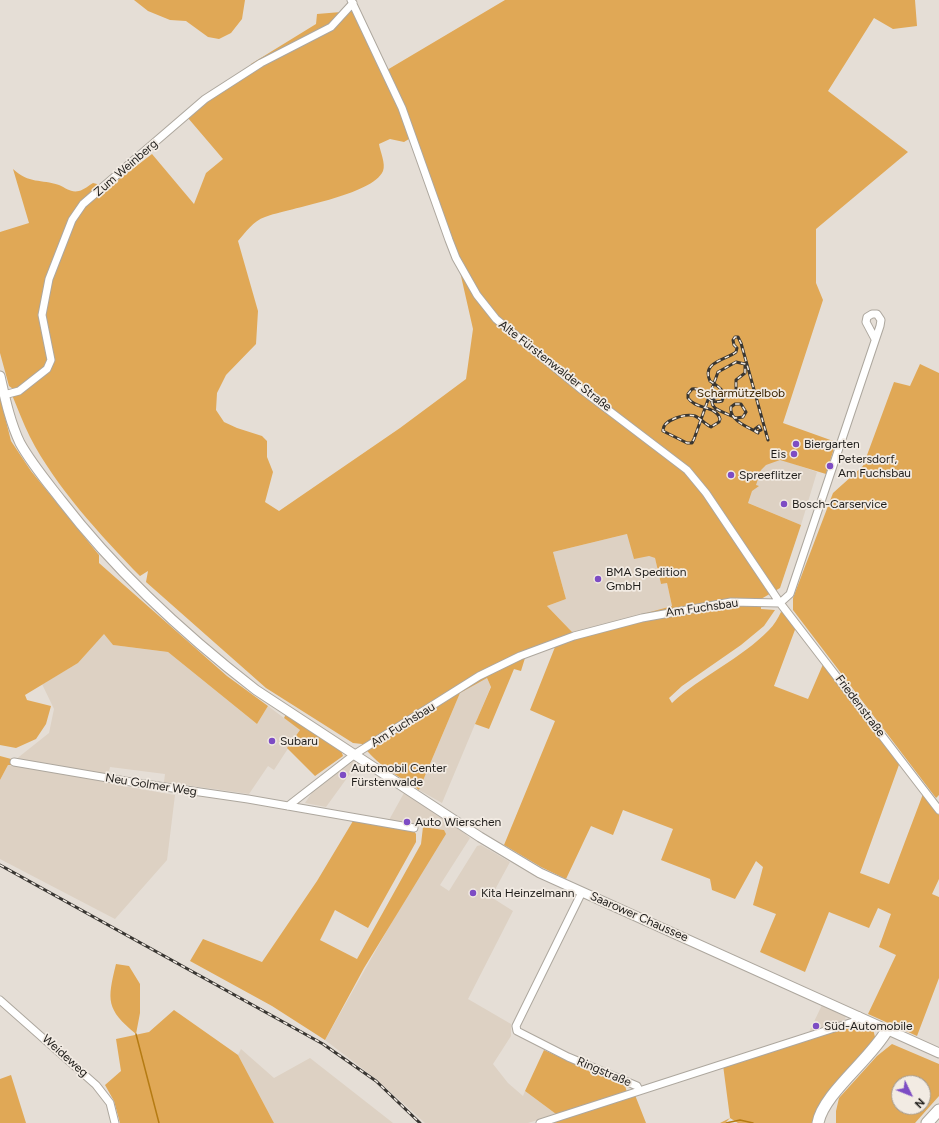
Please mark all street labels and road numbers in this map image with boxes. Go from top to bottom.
street label: Zum Weinberg [91,137,161,199]
street label: Alte Fürstenwalder Straße [496,317,614,415]
street label: Am Fuchsbau [665,596,739,620]
street label: Friedenstraße [832,672,888,740]
street label: Am Fuchsbau [368,700,438,750]
street label: Neu Golmer Weg [104,771,198,799]
street label: Saarower Chaussee [588,889,690,945]
street label: Weideweg [39,1032,91,1080]
street label: Ringstraße [575,1054,633,1090]

